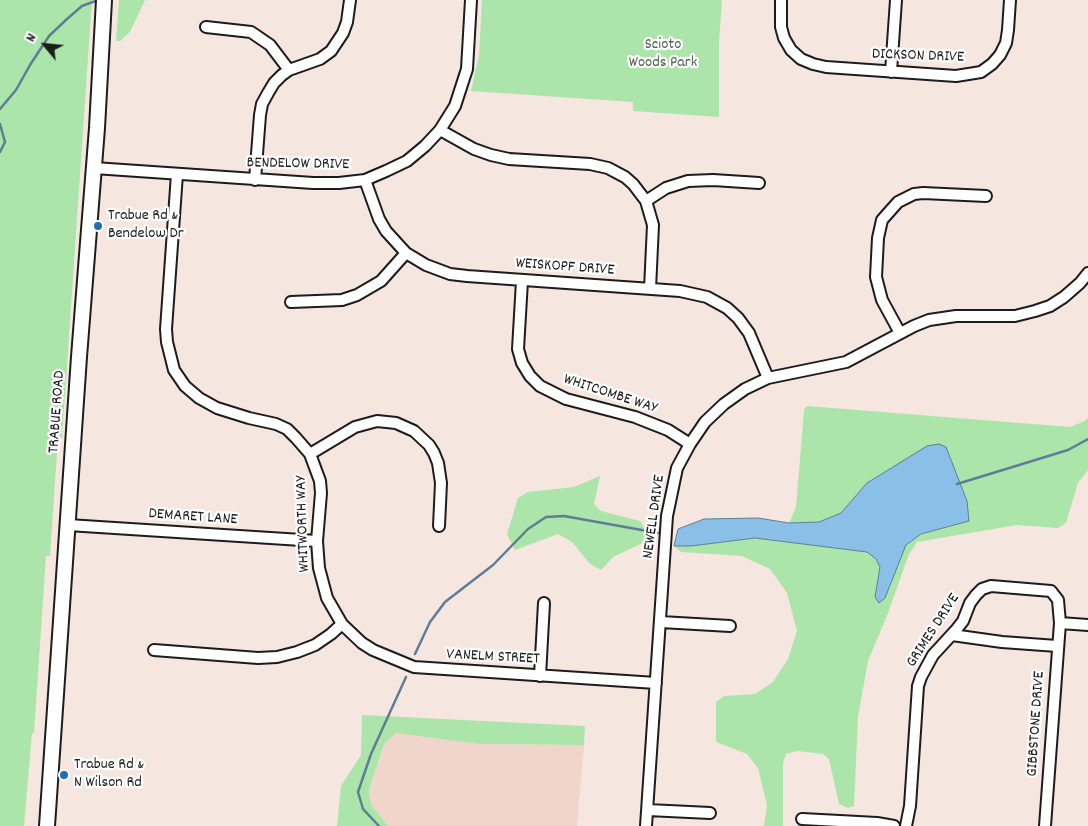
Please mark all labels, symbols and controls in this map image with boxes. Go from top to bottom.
north arrow [20,20,70,70]
text: N [21,30,42,46]
park label: Scioto Woods Park [629,36,697,74]
street label: DICKSON DRIVE [872,46,964,68]
street label: BENDELOW DRIVE [246,155,350,175]
place label: Trabue Rd & Bendelow Dr [108,207,184,245]
marker: Trabue Rd & Bendelow Dr [92,220,104,232]
street label: WEISKOPF DRIVE [515,255,615,281]
street label: TRABUE ROAD [46,370,70,454]
street label: WHITCOMBE WAY [561,371,659,419]
street label: NEWELL DRIVE [640,474,670,560]
street label: WHITWORTH WAY [293,475,315,573]
street label: DEMARET LANE [148,505,238,531]
street label: GRIMES DRIVE [903,590,965,672]
street label: VANELM STREET [446,646,540,670]
street label: GIBBSTONE DRIVE [1024,671,1050,777]
place label: Trabue Rd & N Wilson Rd [74,756,144,794]
marker: Trabue Rd & N Wilson Rd [58,769,70,781]

